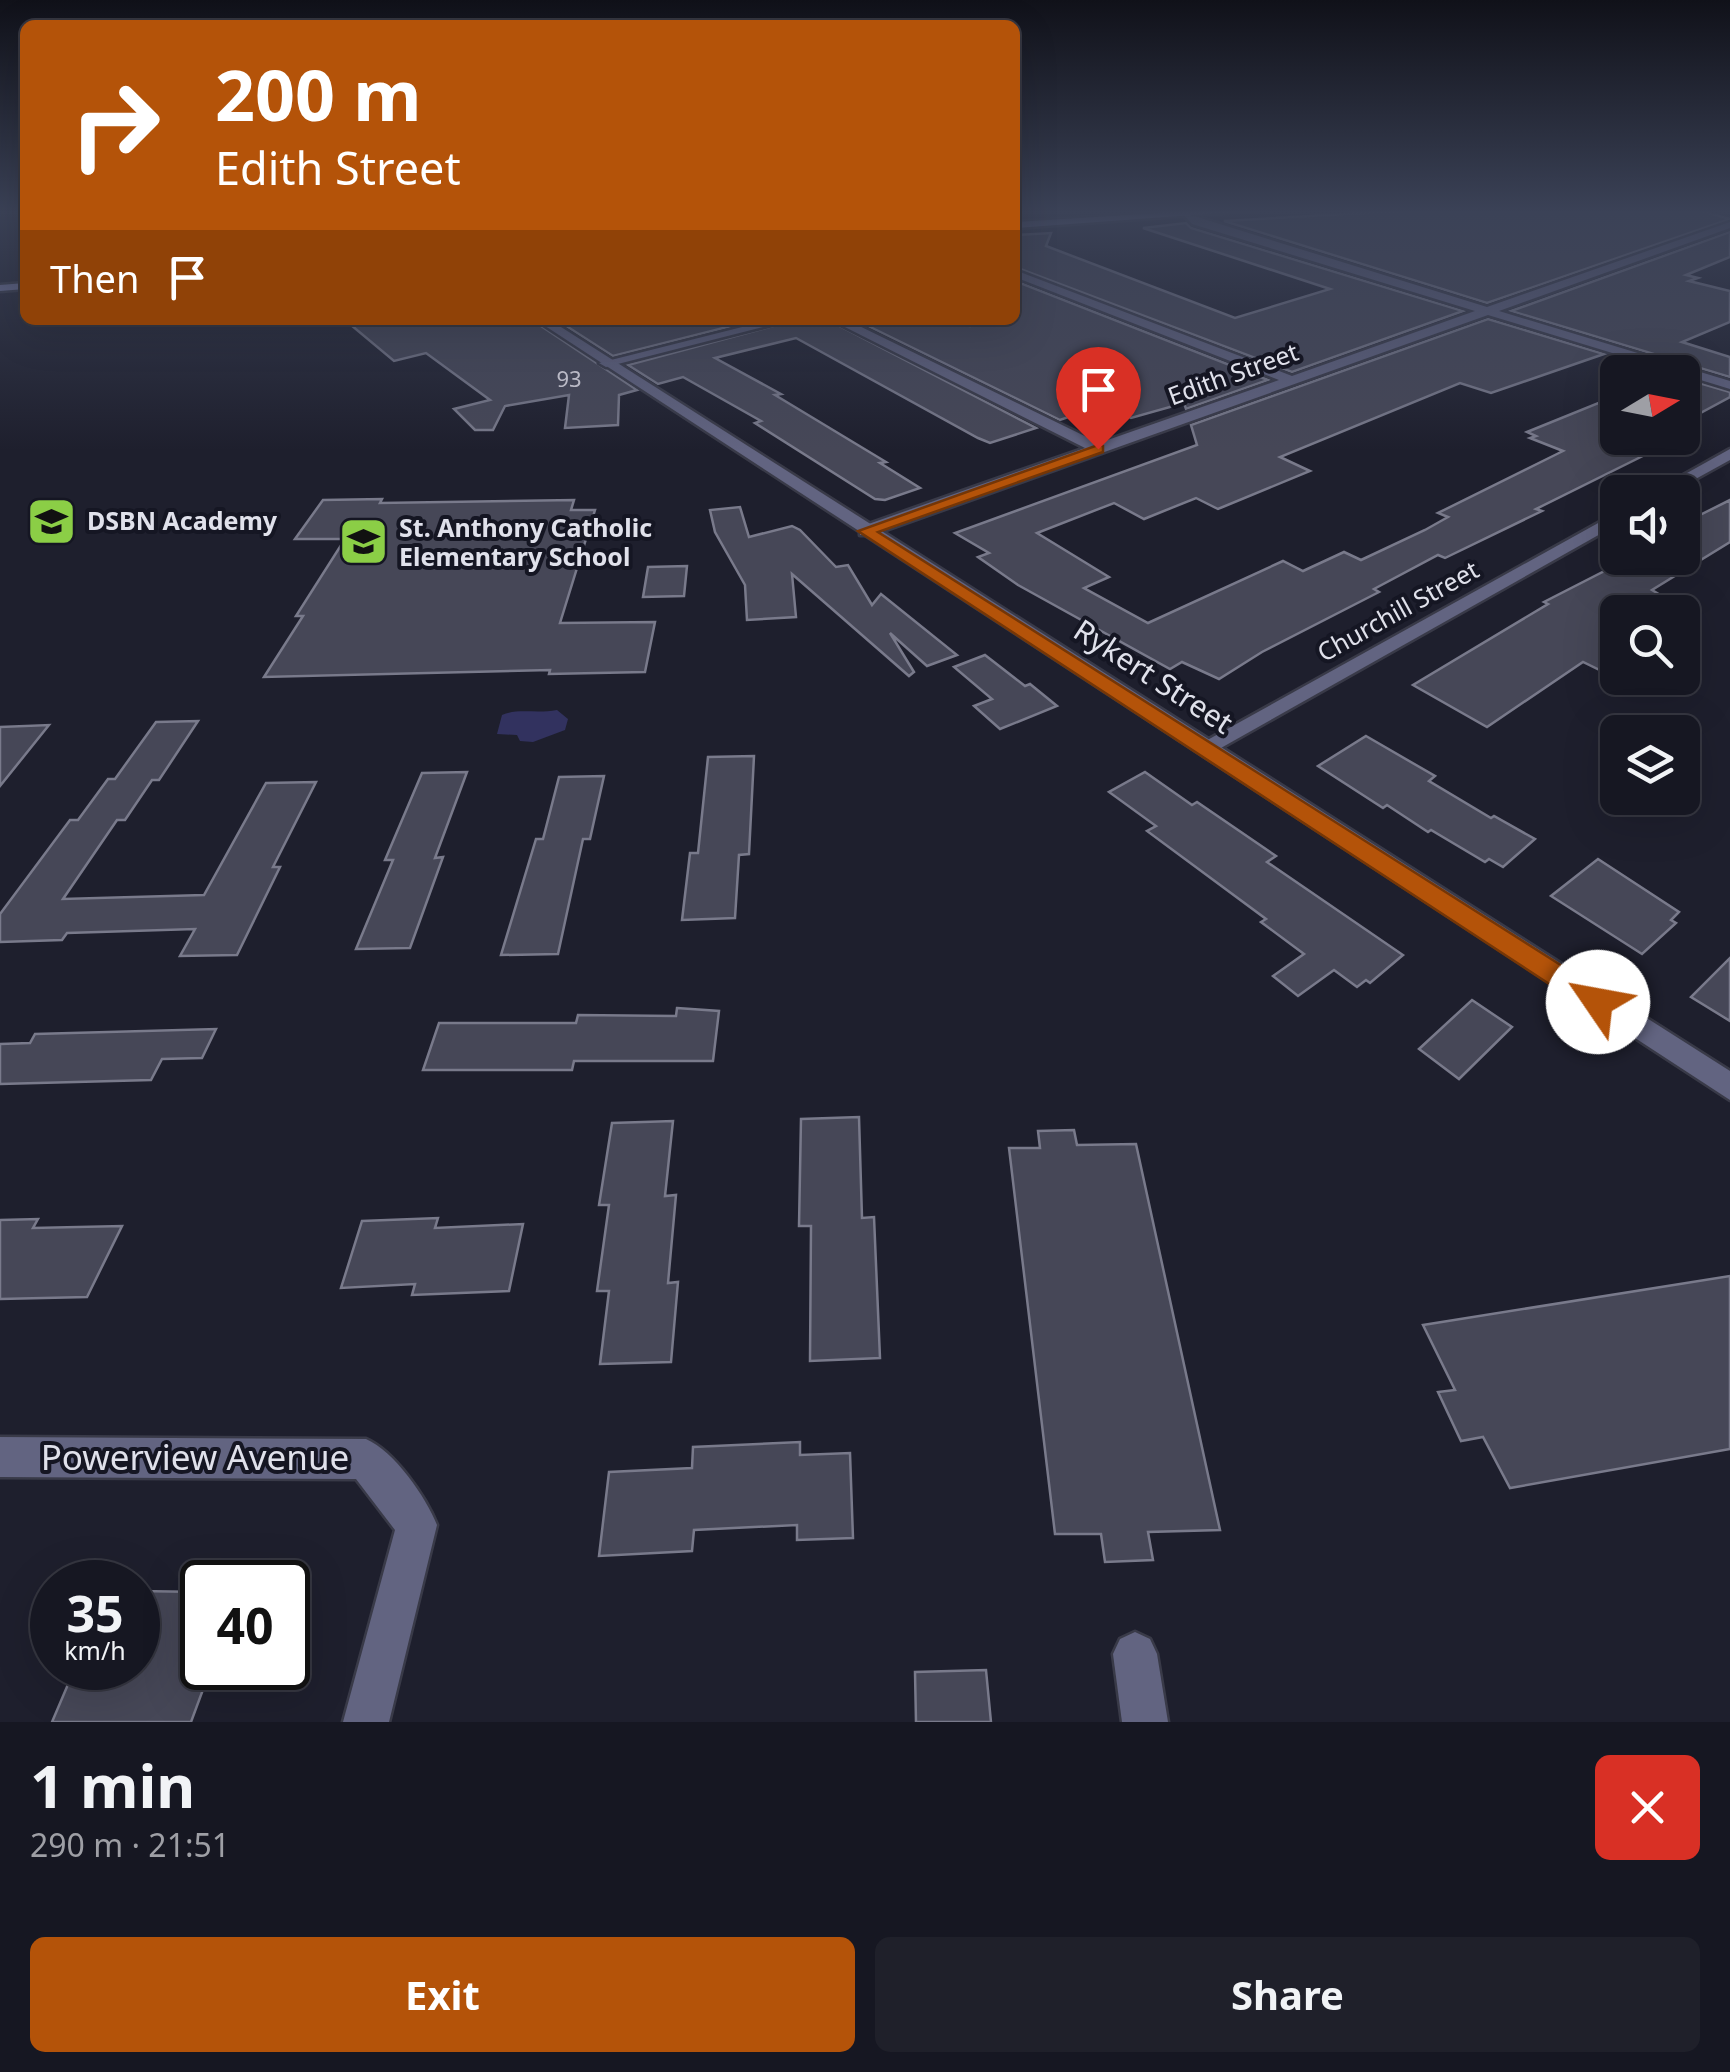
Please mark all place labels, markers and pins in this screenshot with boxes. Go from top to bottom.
pin [1056,347,1141,450]
school or university icon: DSBN Academy [26,495,78,547]
place label: DSBN Academy [87,503,278,537]
place label: St. Anthony Catholic Elementary School [399,510,652,573]
school or university icon: St. Anthony Catholic Elementary School [338,516,390,568]

